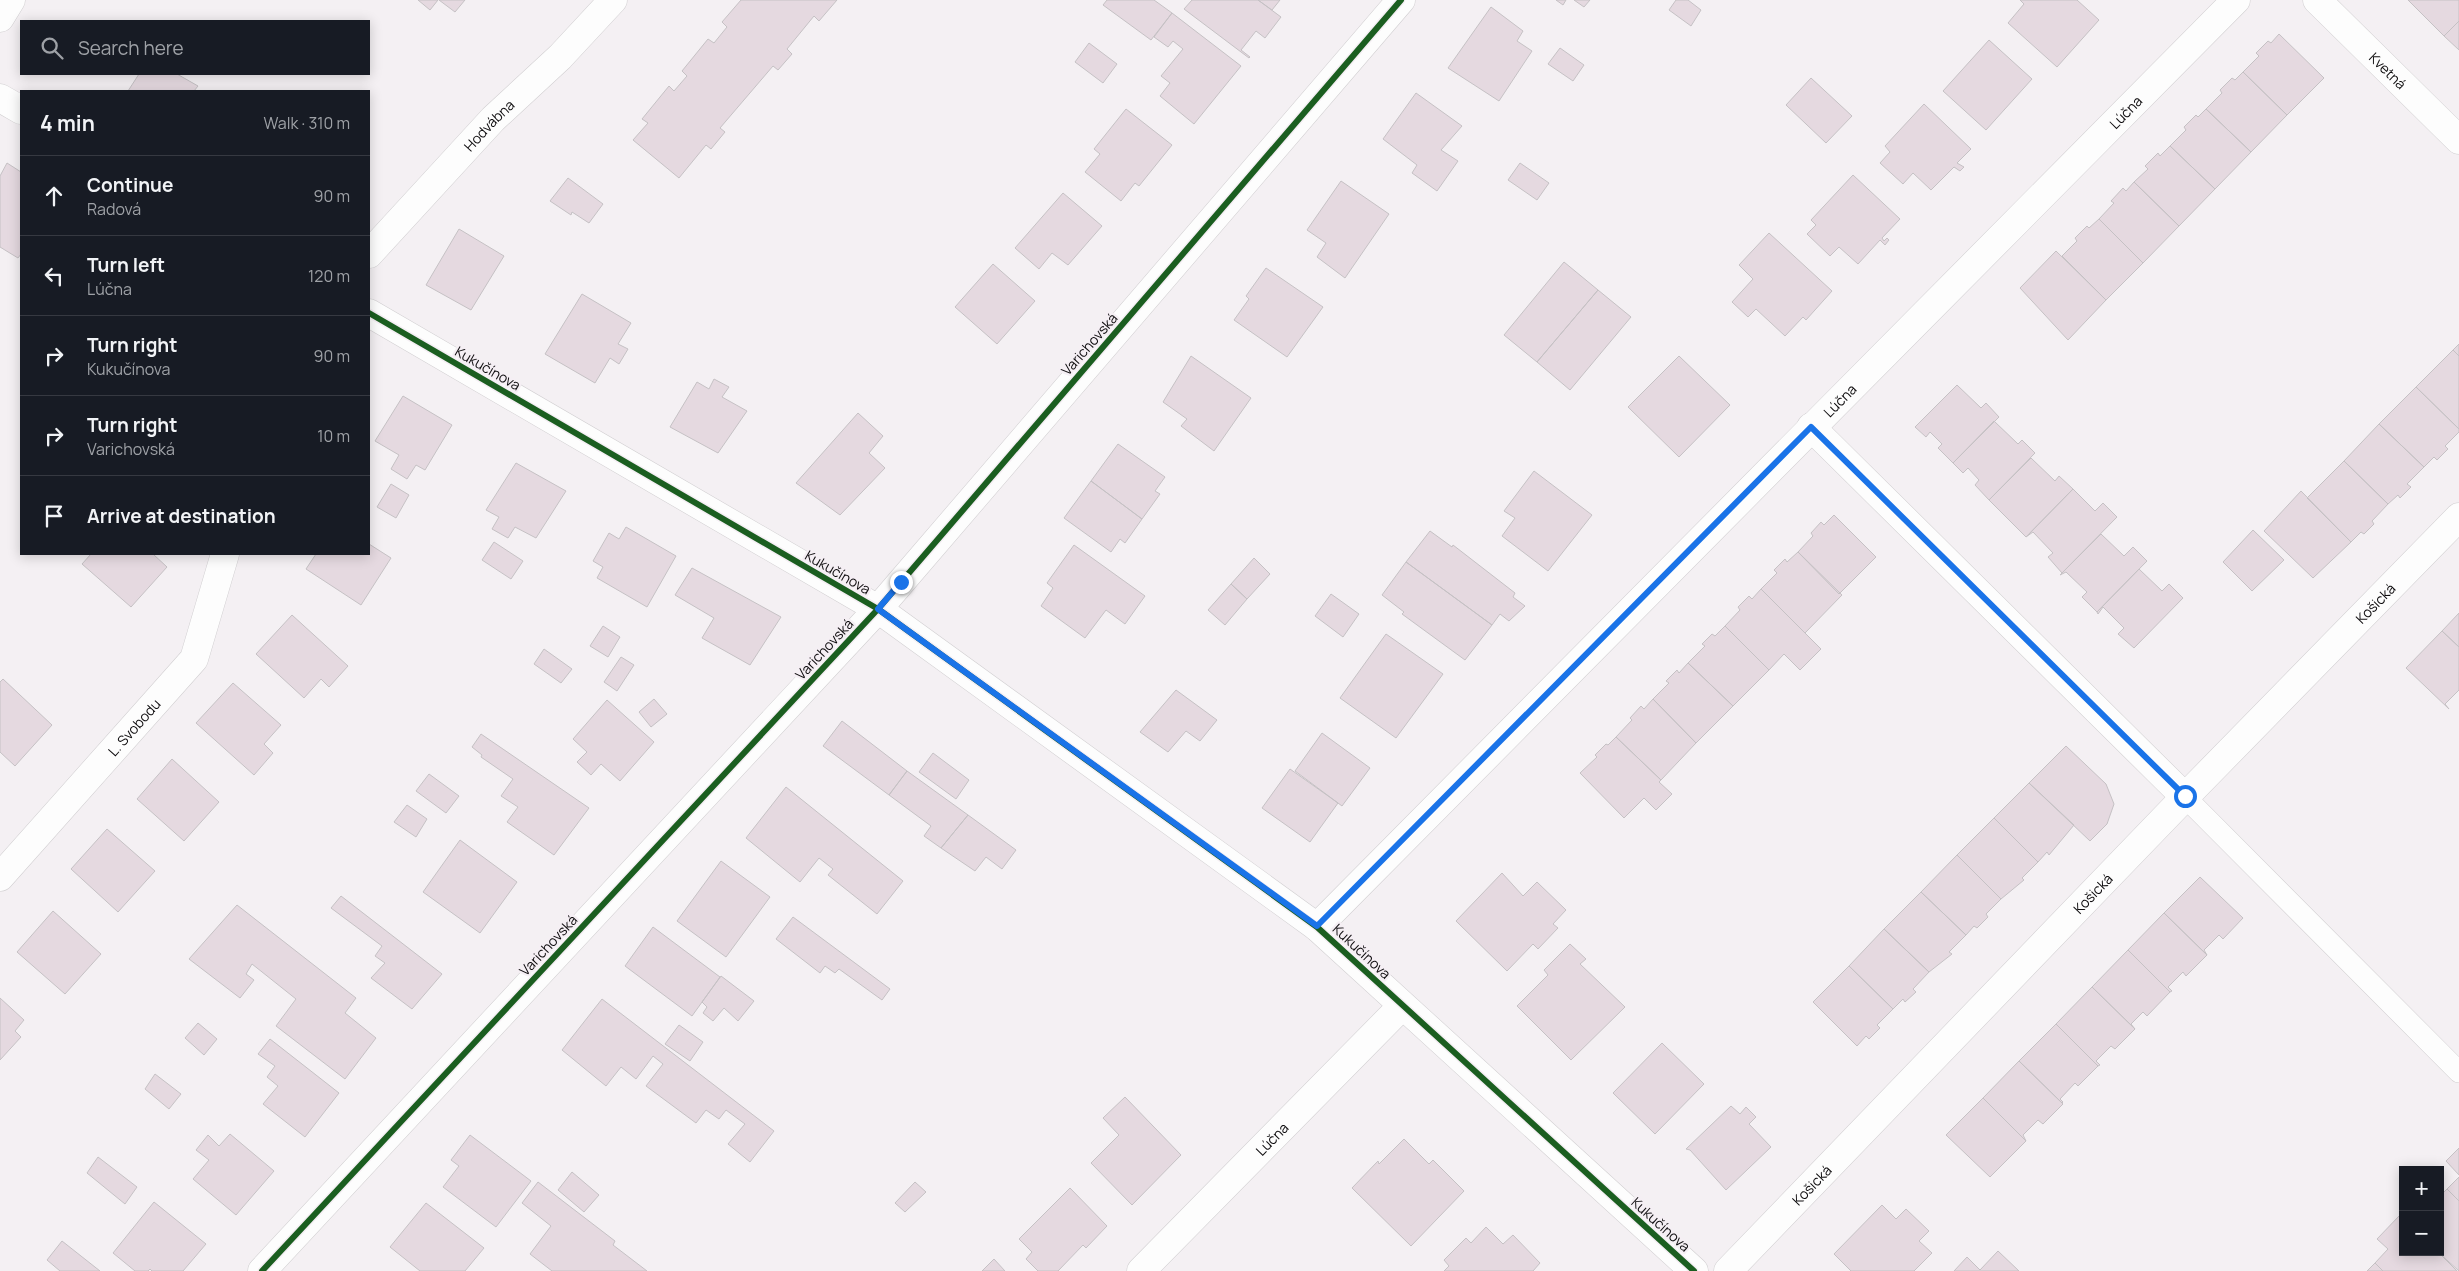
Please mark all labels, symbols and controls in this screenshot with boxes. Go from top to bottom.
search box [20,20,370,75]
icon: search [38,34,66,62]
text: Search here [78,35,184,61]
street label: Kvetná [2365,48,2411,93]
street label: Lúčna [2105,91,2146,132]
street label: Hodvábna [459,95,518,155]
text: 4 min [40,109,95,137]
text: Walk · 310 m [264,112,350,134]
text: Continue [87,172,173,198]
icon: ahead [40,182,68,210]
text: 90 m [314,185,350,207]
text: Radová [87,198,141,220]
text: Turn left [87,252,165,278]
icon: left [40,262,68,290]
text: 120 m [308,265,350,287]
text: Lúčna [87,278,132,300]
street label: Varichovská [1057,309,1121,379]
text: Turn right [87,332,177,358]
icon: right [40,342,68,370]
street label: Kukučínova [452,342,524,394]
text: 90 m [314,345,350,367]
text: Kukučínova [87,358,170,380]
street label: Lúčna [1819,379,1860,421]
text: Turn right [87,412,177,438]
icon: right [40,422,68,450]
text: 10 m [317,425,350,447]
text: Varichovská [87,438,175,460]
icon: arrive [40,502,68,530]
text: Arrive at destination [87,503,276,529]
street label: Kukučínova [802,546,874,598]
route end [890,571,913,594]
street label: Košická [2351,579,2399,627]
street label: Varichovská [791,614,857,684]
street label: L. Svobodu [103,694,164,759]
route start [2174,785,2197,808]
street label: Košická [2069,869,2116,917]
street label: Varichovská [515,910,581,980]
street label: Kukučínova [1329,919,1395,983]
street label: Lúčna [1251,1118,1292,1159]
street label: Košická [1787,1160,1835,1209]
map controls [2399,1166,2444,1256]
button: + [2399,1166,2444,1211]
street label: Kukučínova [1628,1193,1694,1255]
button: − [2399,1211,2444,1256]

